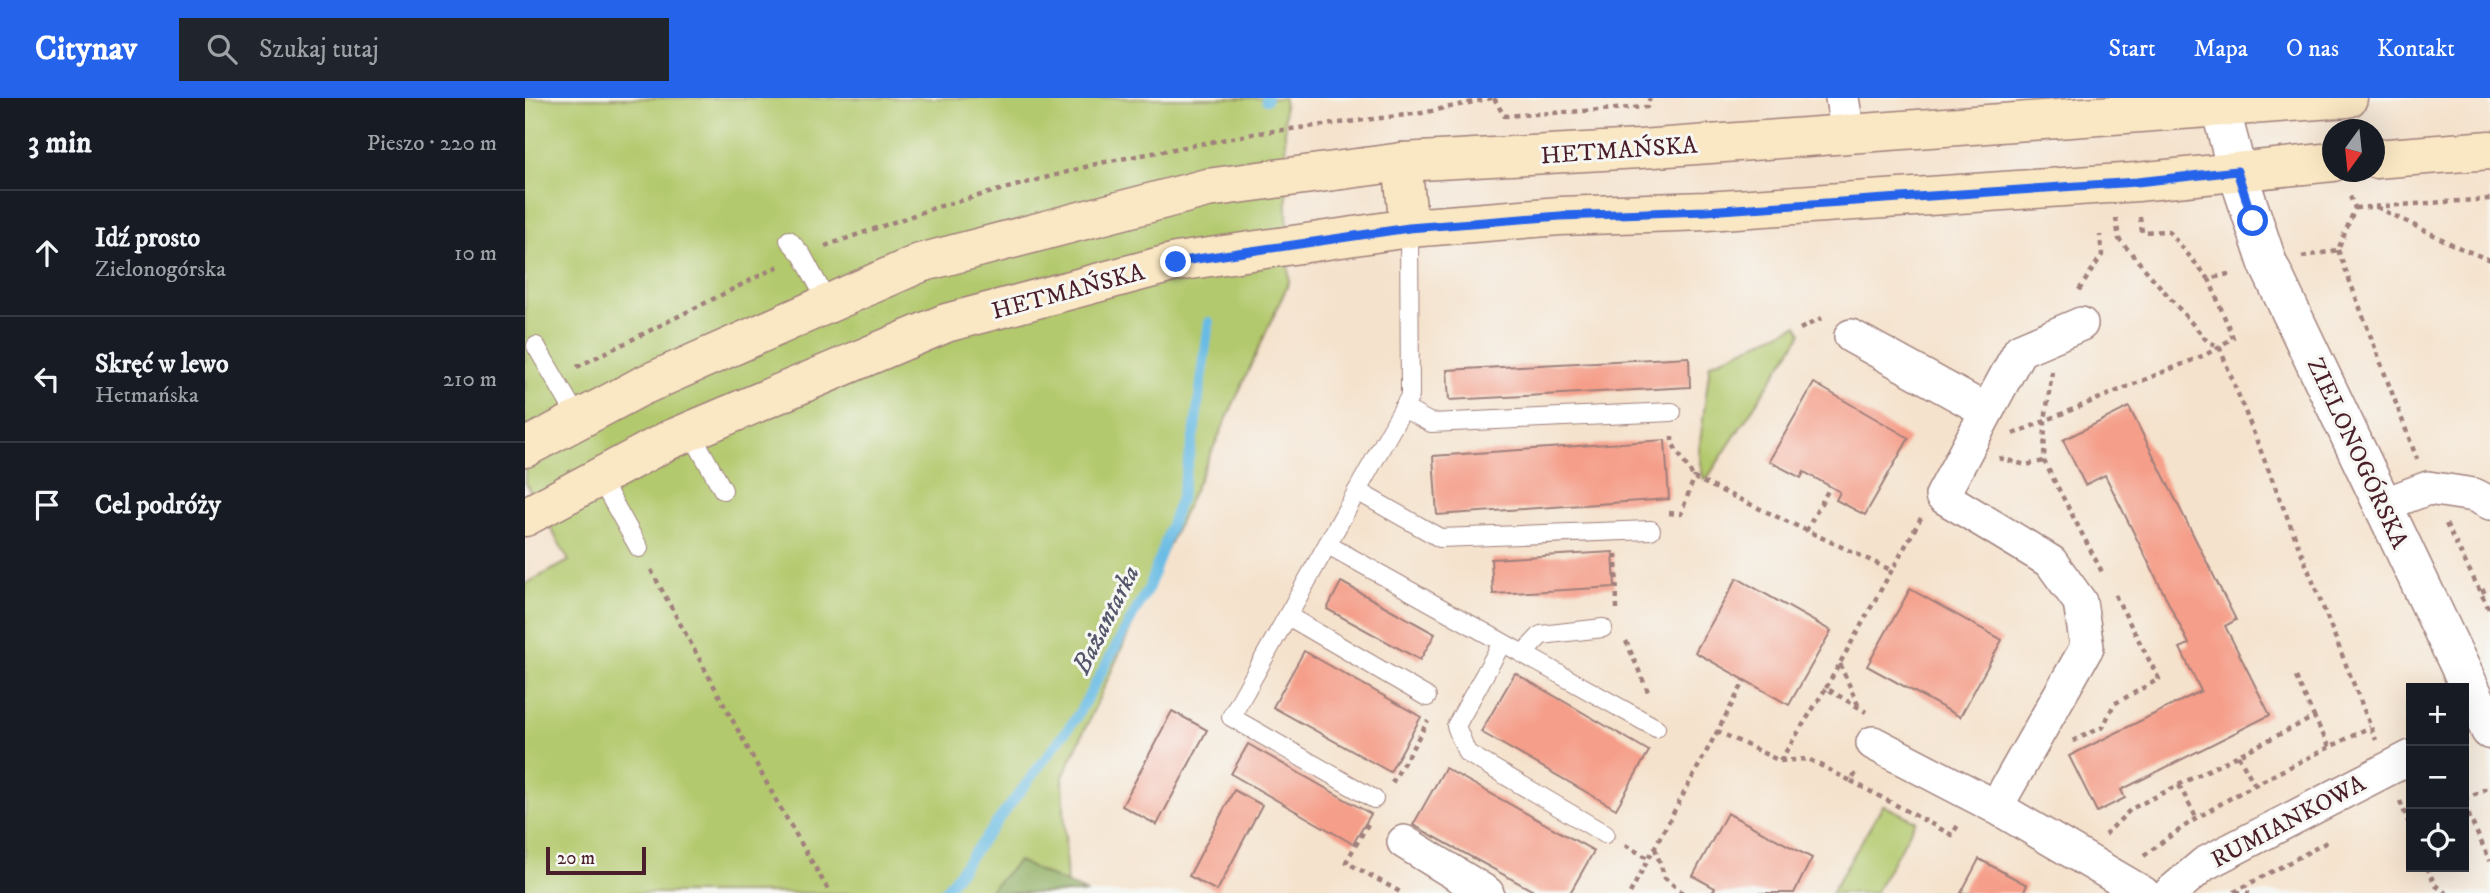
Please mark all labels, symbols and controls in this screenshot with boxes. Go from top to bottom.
search box [179,18,669,81]
text: Citynav [35,29,137,70]
icon: search [203,30,241,68]
text: Szukaj tutaj [259,33,379,66]
text: Start [2109,34,2156,64]
text: Mapa [2194,34,2248,64]
text: O nas [2286,34,2339,64]
text: Kontakt [2377,34,2455,64]
north arrow [2322,119,2385,182]
text: 3 min [28,125,92,162]
text: Pieszo · 220 m [367,129,497,158]
street label: HETMAŃSKA [1540,130,1699,171]
route start [2237,205,2268,236]
text: Idź prosto [95,222,200,255]
icon: ahead [28,234,66,272]
text: 10 m [454,239,497,268]
route end [1160,246,1191,277]
text: Zielonogórska [95,255,226,284]
street label: HETMAŃSKA [988,256,1149,327]
text: Skręć w lewo [95,348,229,381]
street label: ZIELONOGÓRSKA [2300,353,2416,554]
icon: left [28,360,66,398]
text: 210 m [443,365,497,394]
text: Hetmańska [95,381,199,410]
icon: arrive [28,486,66,524]
text: Cel podróży [95,489,221,522]
water label: Bażantarka [1065,560,1148,680]
map controls [2406,683,2469,872]
button: + [2406,683,2469,746]
button: − [2406,746,2469,809]
street label: RUMIANKOWA [2206,768,2371,875]
button: locate [2406,809,2469,872]
scale bar [546,844,646,876]
text: 20 m [557,847,595,870]

